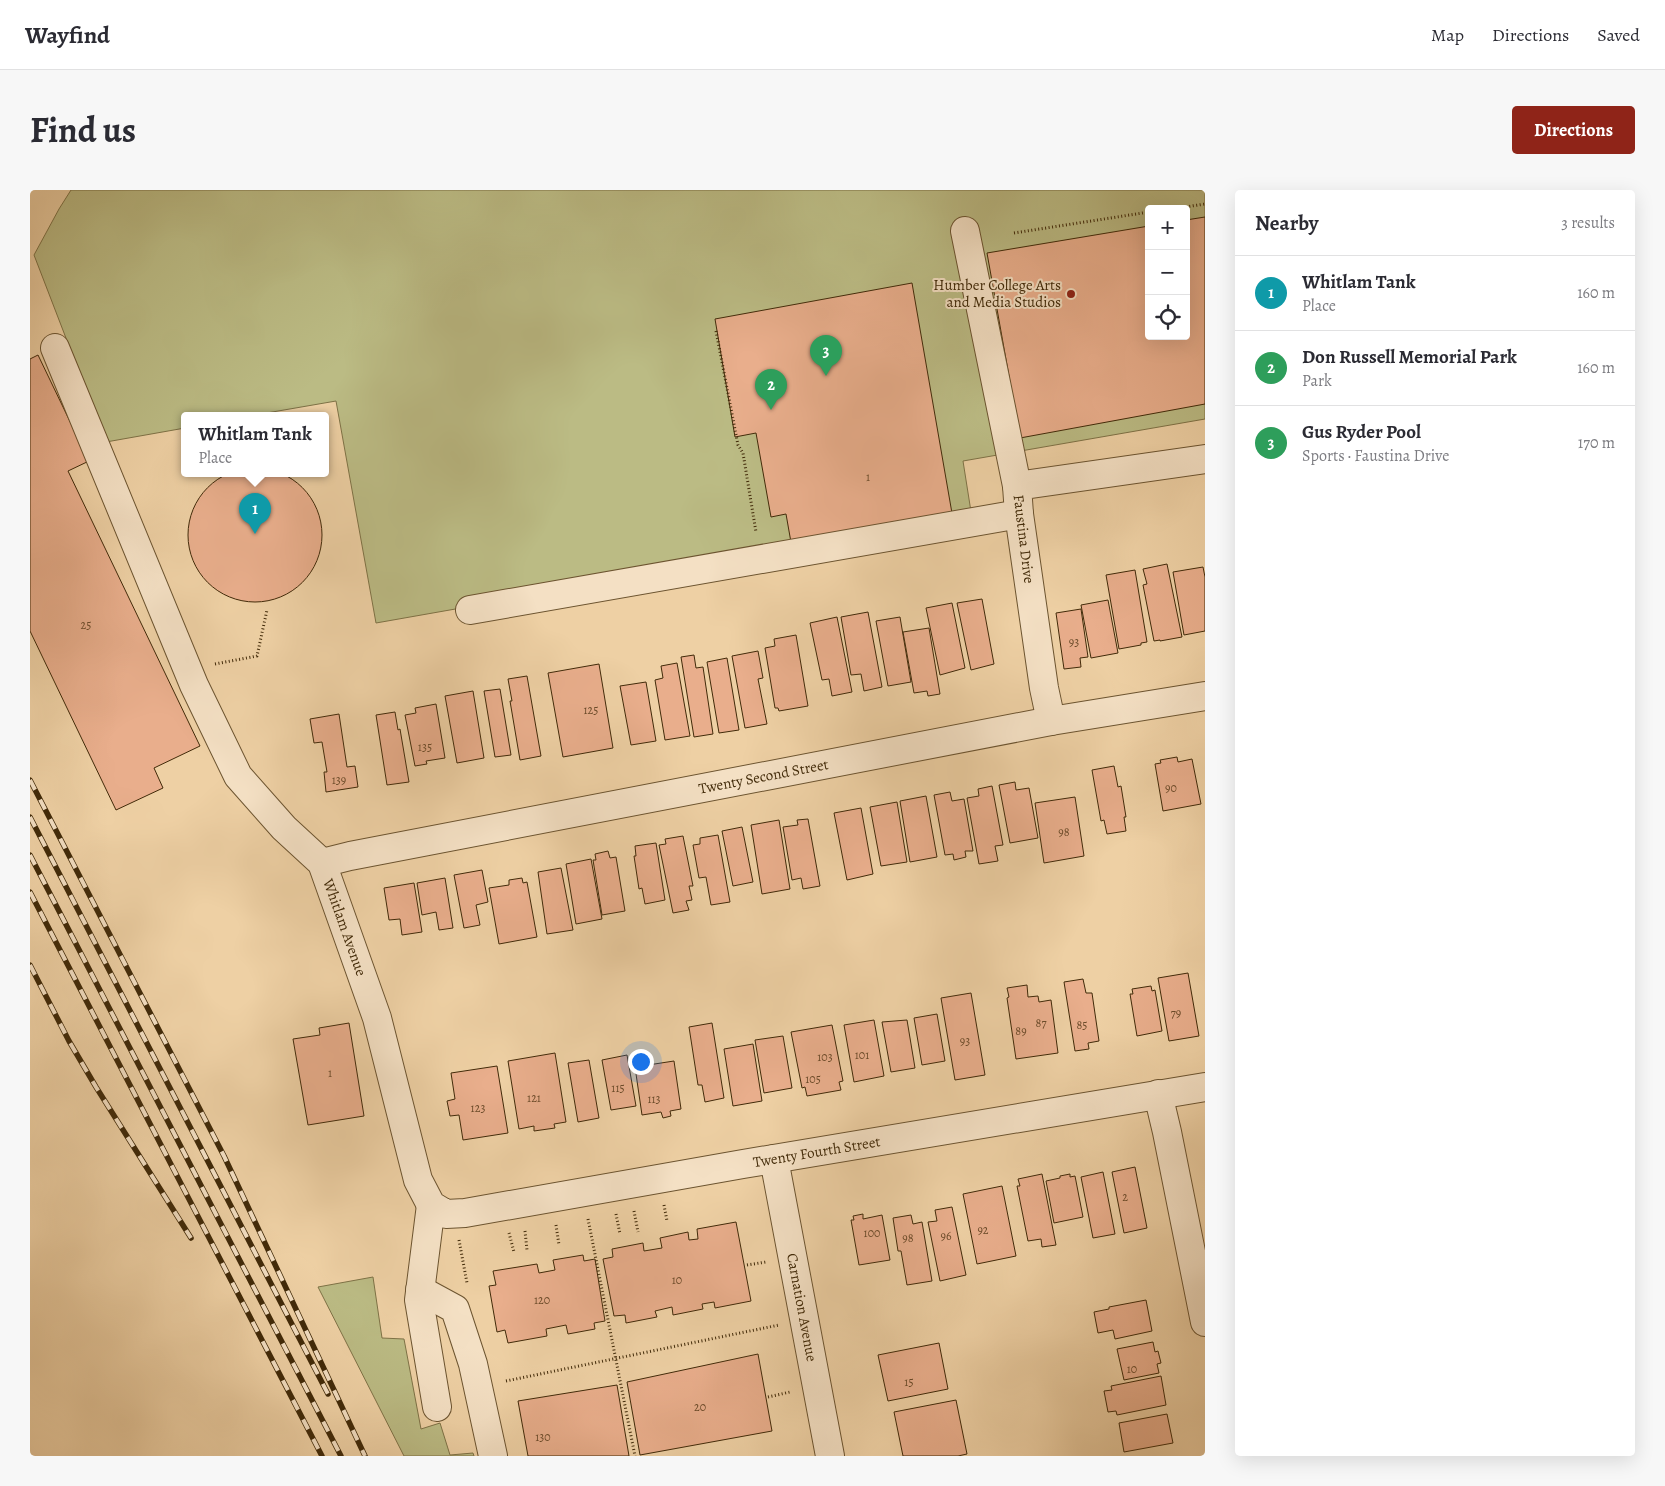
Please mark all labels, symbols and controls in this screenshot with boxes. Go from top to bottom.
text: Wayfind [25,19,110,51]
text: Map [1431,23,1464,47]
text: Directions [1492,23,1569,47]
text: Saved [1597,23,1640,47]
text: Find us [30,106,136,154]
button: Directions [1512,106,1635,154]
map controls [1145,205,1190,340]
button: + [1145,205,1190,250]
text: Nearby [1255,209,1318,237]
text: 3 results [1561,212,1615,234]
button: − [1145,250,1190,295]
text: Whitlam Tank [1302,269,1416,295]
place label: Humber College Arts and Media Studios [933,275,1061,312]
text: 1 [1268,282,1274,304]
text: 160 m [1577,282,1615,304]
marker: Humber College Arts and Media Studios [1065,288,1077,300]
button: locate [1145,295,1190,340]
text: Place [1302,295,1336,317]
pin: 3 [810,335,842,376]
text: Don Russell Memorial Park [1302,344,1517,370]
text: 2 [1267,357,1275,379]
text: 160 m [1577,357,1615,379]
pin: 2 [755,369,787,410]
text: Park [1302,370,1332,392]
popup [181,412,329,477]
text: Gus Ryder Pool [1302,419,1421,445]
text: Whitlam Tank [198,421,312,447]
text: 3 [1268,432,1274,454]
text: 170 m [1578,432,1615,454]
text: Sports · Faustina Drive [1302,445,1449,467]
text: Place [198,447,232,469]
house number: 1 [866,469,870,485]
pin: 1 [239,493,271,534]
street label: Faustina Drive [1009,494,1039,585]
house number: 25 [81,617,91,633]
house number: 93 [1069,634,1079,650]
house number: 125 [584,702,598,718]
house number: 135 [418,739,432,755]
street label: Twenty Second Street [697,754,830,799]
house number: 139 [332,772,346,788]
house number: 90 [1165,780,1177,796]
house number: 98 [1058,824,1070,840]
street label: Whitlam Avenue [318,875,371,979]
house number: 79 [1171,1005,1181,1021]
house number: 87 [1036,1015,1047,1031]
house number: 85 [1077,1017,1087,1033]
house number: 89 [1015,1023,1027,1039]
house number: 93 [960,1033,970,1049]
house number: 101 [855,1047,869,1063]
your location [628,1049,654,1075]
house number: 103 [817,1049,833,1065]
house number: 1 [328,1065,332,1081]
house number: 105 [805,1071,821,1087]
house number: 115 [611,1080,625,1096]
house number: 121 [527,1090,541,1106]
house number: 113 [647,1091,661,1107]
house number: 123 [471,1100,485,1116]
street label: Twenty Fourth Street [752,1131,882,1172]
house number: 2 [1122,1189,1128,1205]
house number: 92 [977,1222,989,1238]
house number: 100 [864,1225,880,1241]
house number: 96 [940,1228,952,1244]
house number: 98 [902,1230,914,1246]
street label: Carnation Avenue [782,1251,822,1364]
house number: 10 [672,1272,682,1288]
house number: 120 [534,1292,550,1308]
house number: 10 [1127,1361,1137,1377]
house number: 15 [904,1374,914,1390]
house number: 20 [694,1399,706,1415]
house number: 130 [535,1429,551,1445]

